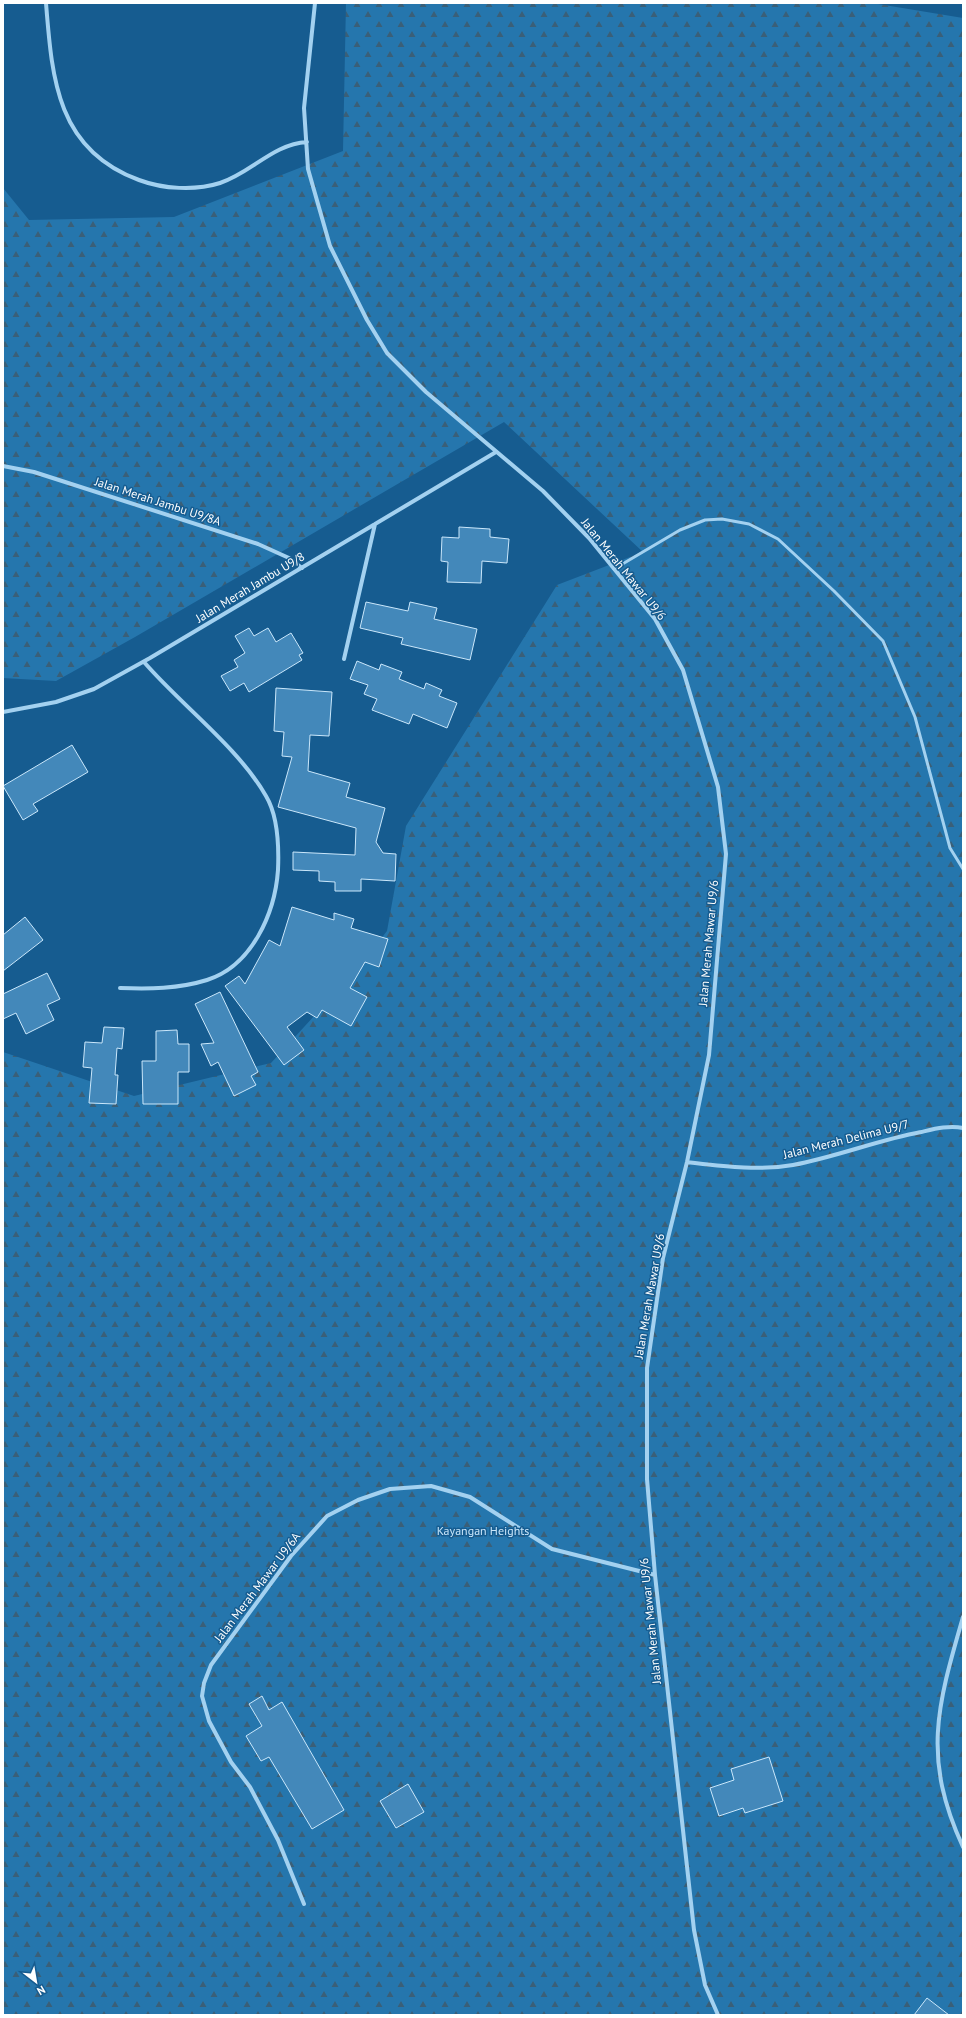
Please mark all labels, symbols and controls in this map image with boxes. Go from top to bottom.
street label: Jalan Merah Jambu U9/8A [92,473,223,528]
street label: Jalan Merah Mawar U9/6 [578,514,670,623]
street label: Jalan Merah Jambu U9/8 [192,548,307,626]
street label: Jalan Merah Mawar U9/6 [695,879,721,1008]
street label: Jalan Merah Delima U9/7 [781,1116,910,1162]
street label: Jalan Merah Mawar U9/6 [630,1232,667,1361]
park label: Kayangan Heights [437,1523,529,1538]
street label: Jalan Merah Mawar U9/6A [210,1529,303,1646]
street label: Jalan Merah Mawar U9/6 [636,1557,664,1686]
north arrow [16,1962,56,2002]
text: N [34,1983,48,1998]

